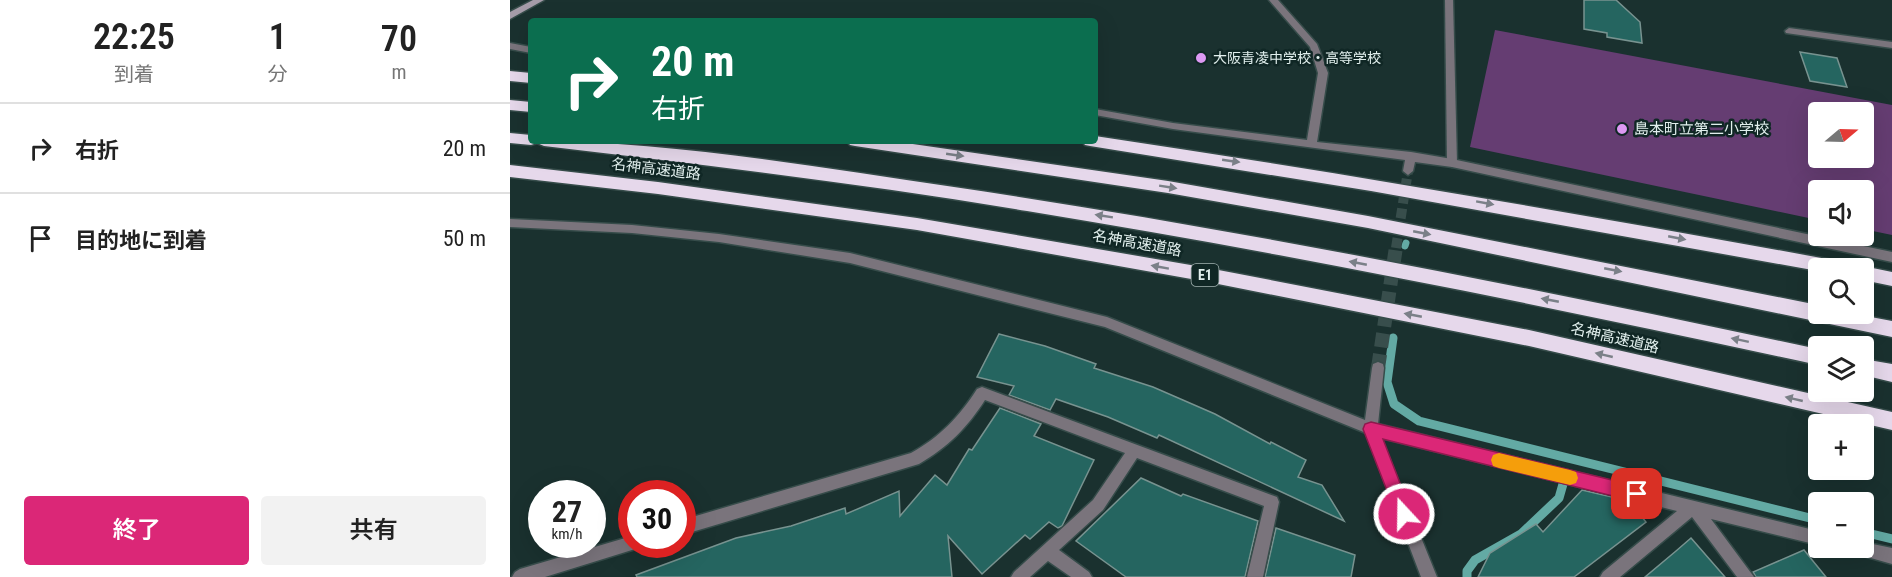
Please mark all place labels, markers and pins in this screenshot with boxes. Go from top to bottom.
place label: 大阪青凌中学校・高等学校 [1213,50,1381,66]
marker: 大阪青凌中学校・高等学校 [1194,51,1208,65]
place label: 島本町立第二小学校 [1634,120,1769,138]
marker: 島本町立第二小学校 [1615,122,1629,136]
pin [1611,468,1662,519]

